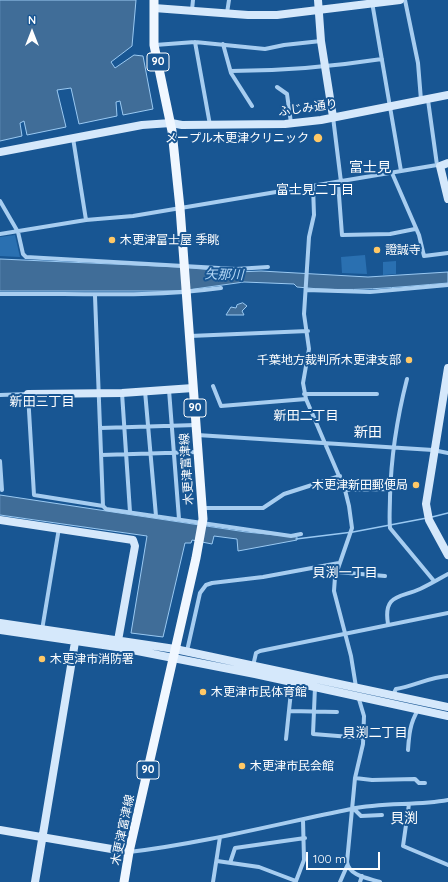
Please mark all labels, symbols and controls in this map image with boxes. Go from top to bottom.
north arrow [12,12,52,52]
text: N [28,13,36,27]
road number: 90 [147,53,169,71]
street label: ふじみ通り [277,97,339,119]
place label: メープル木更津クリニック [165,131,309,145]
marker: メープル木更津クリニック [312,132,324,144]
district label: 富士見 [349,160,391,176]
district label: 富士見二丁目 [276,182,354,198]
place label: 木更津富士屋 季眺 [120,233,219,247]
marker: 木更津富士屋 季眺 [107,235,117,245]
place label: 證誠寺 [385,243,421,257]
marker: 證誠寺 [372,245,382,255]
water label: 矢那川 [204,267,244,283]
place label: 千葉地方裁判所木更津支部 [257,353,401,367]
marker: 千葉地方裁判所木更津支部 [404,355,414,365]
district label: 新田三丁目 [10,394,74,410]
road number: 90 [184,399,206,417]
district label: 新田二丁目 [274,408,338,424]
district label: 新田 [354,425,382,441]
street label: 木更津富津線 [177,433,197,505]
place label: 木更津新田郵便局 [312,478,408,492]
marker: 木更津新田郵便局 [411,480,421,490]
district label: 貝渕一丁目 [313,565,377,581]
place label: 木更津市消防署 [50,652,134,666]
marker: 木更津市消防署 [37,654,47,664]
place label: 木更津市民体育館 [211,685,307,699]
marker: 木更津市民体育館 [198,687,208,697]
district label: 貝渕二丁目 [343,725,407,741]
place label: 木更津市民会館 [250,759,334,773]
road number: 90 [137,761,159,779]
marker: 木更津市民会館 [237,761,247,771]
street label: 木更津富津線 [108,793,138,867]
district label: 貝渕 [390,811,418,827]
scale bar [308,844,382,870]
text: 100 m [313,851,346,866]

